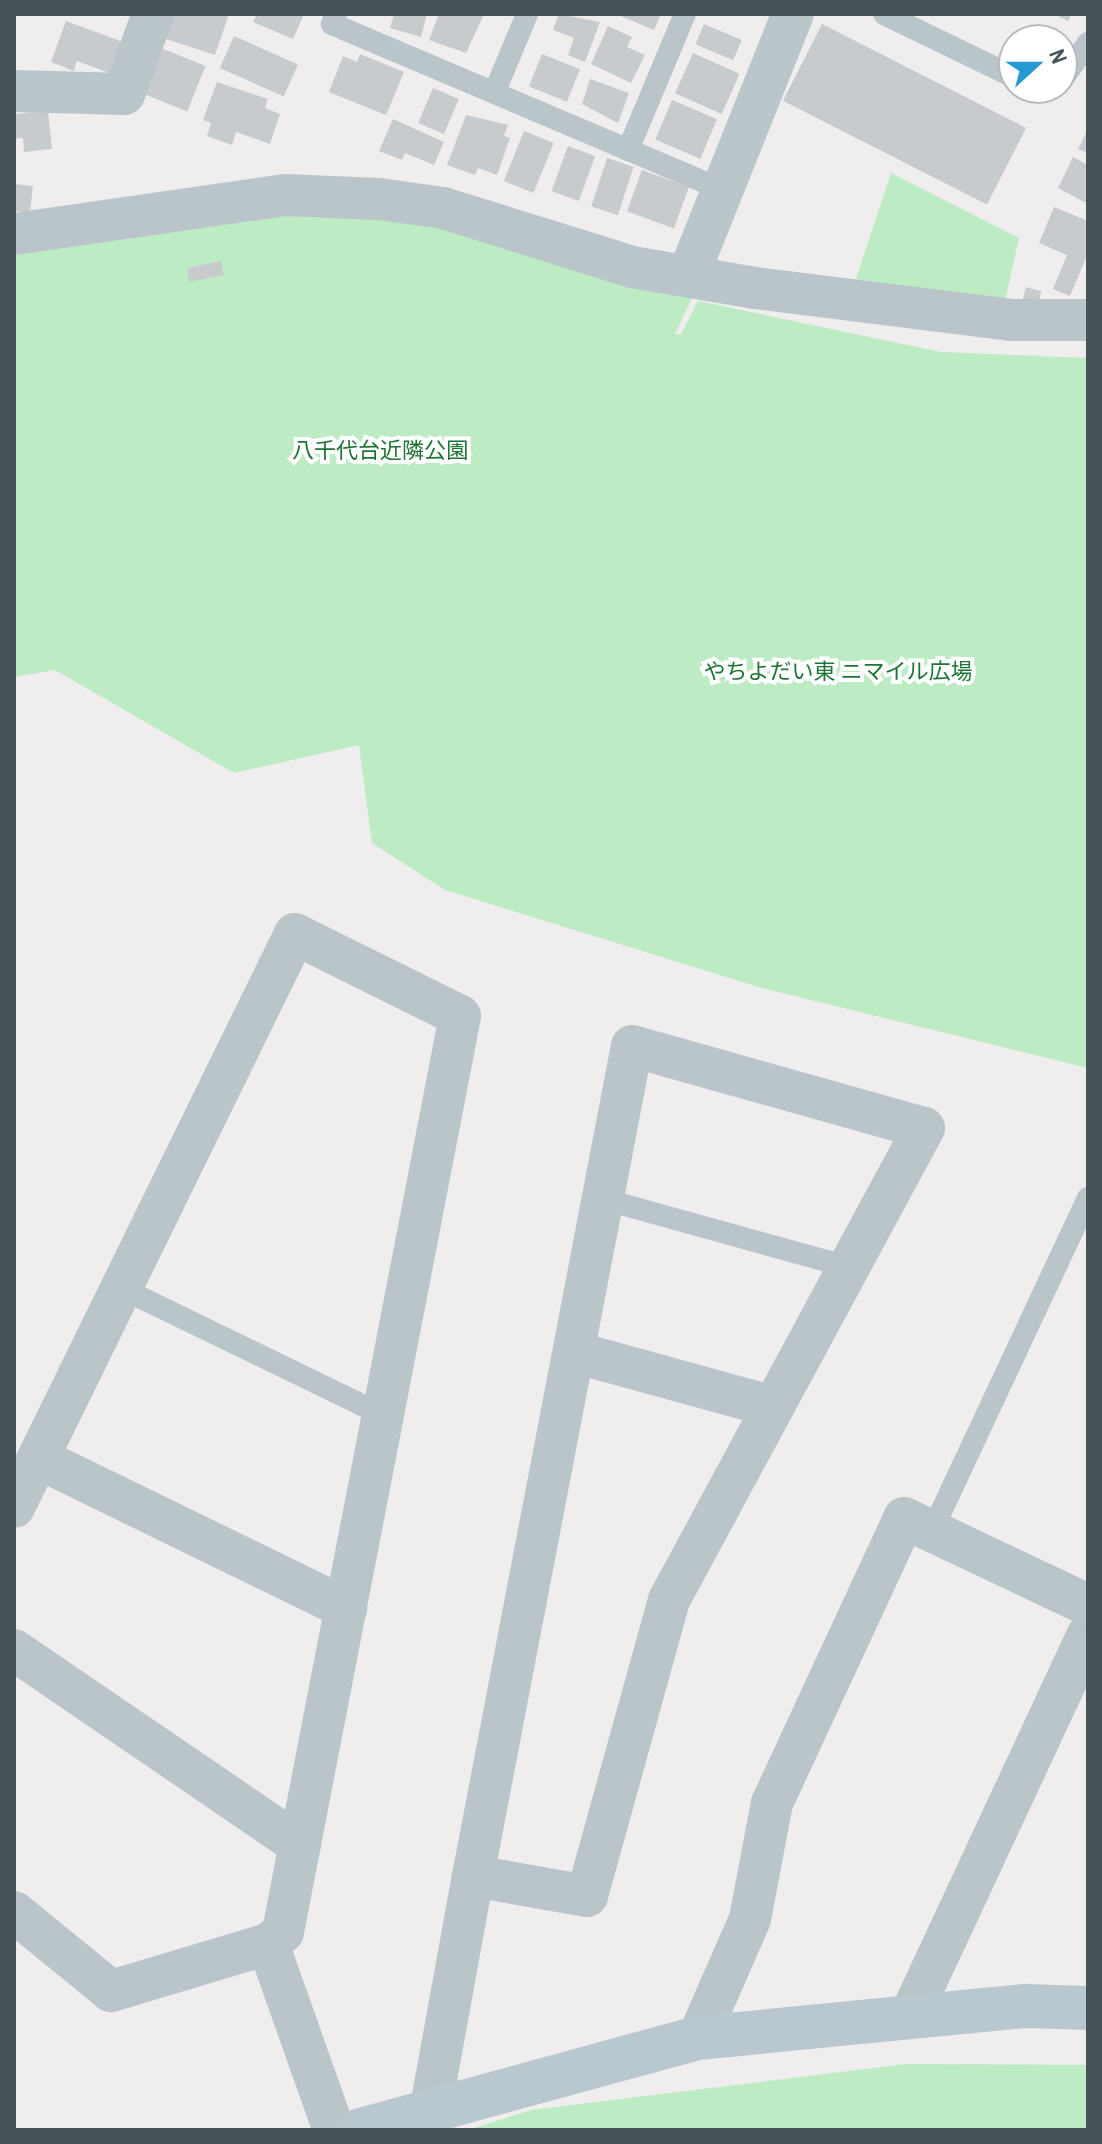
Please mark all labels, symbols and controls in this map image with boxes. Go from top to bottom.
north arrow [998,24,1078,104]
text: N [1042,45,1075,68]
park label: 八千代台近隣公園 [292,438,468,464]
park label: やちよだい東 ニマイル広場 [703,659,973,685]

